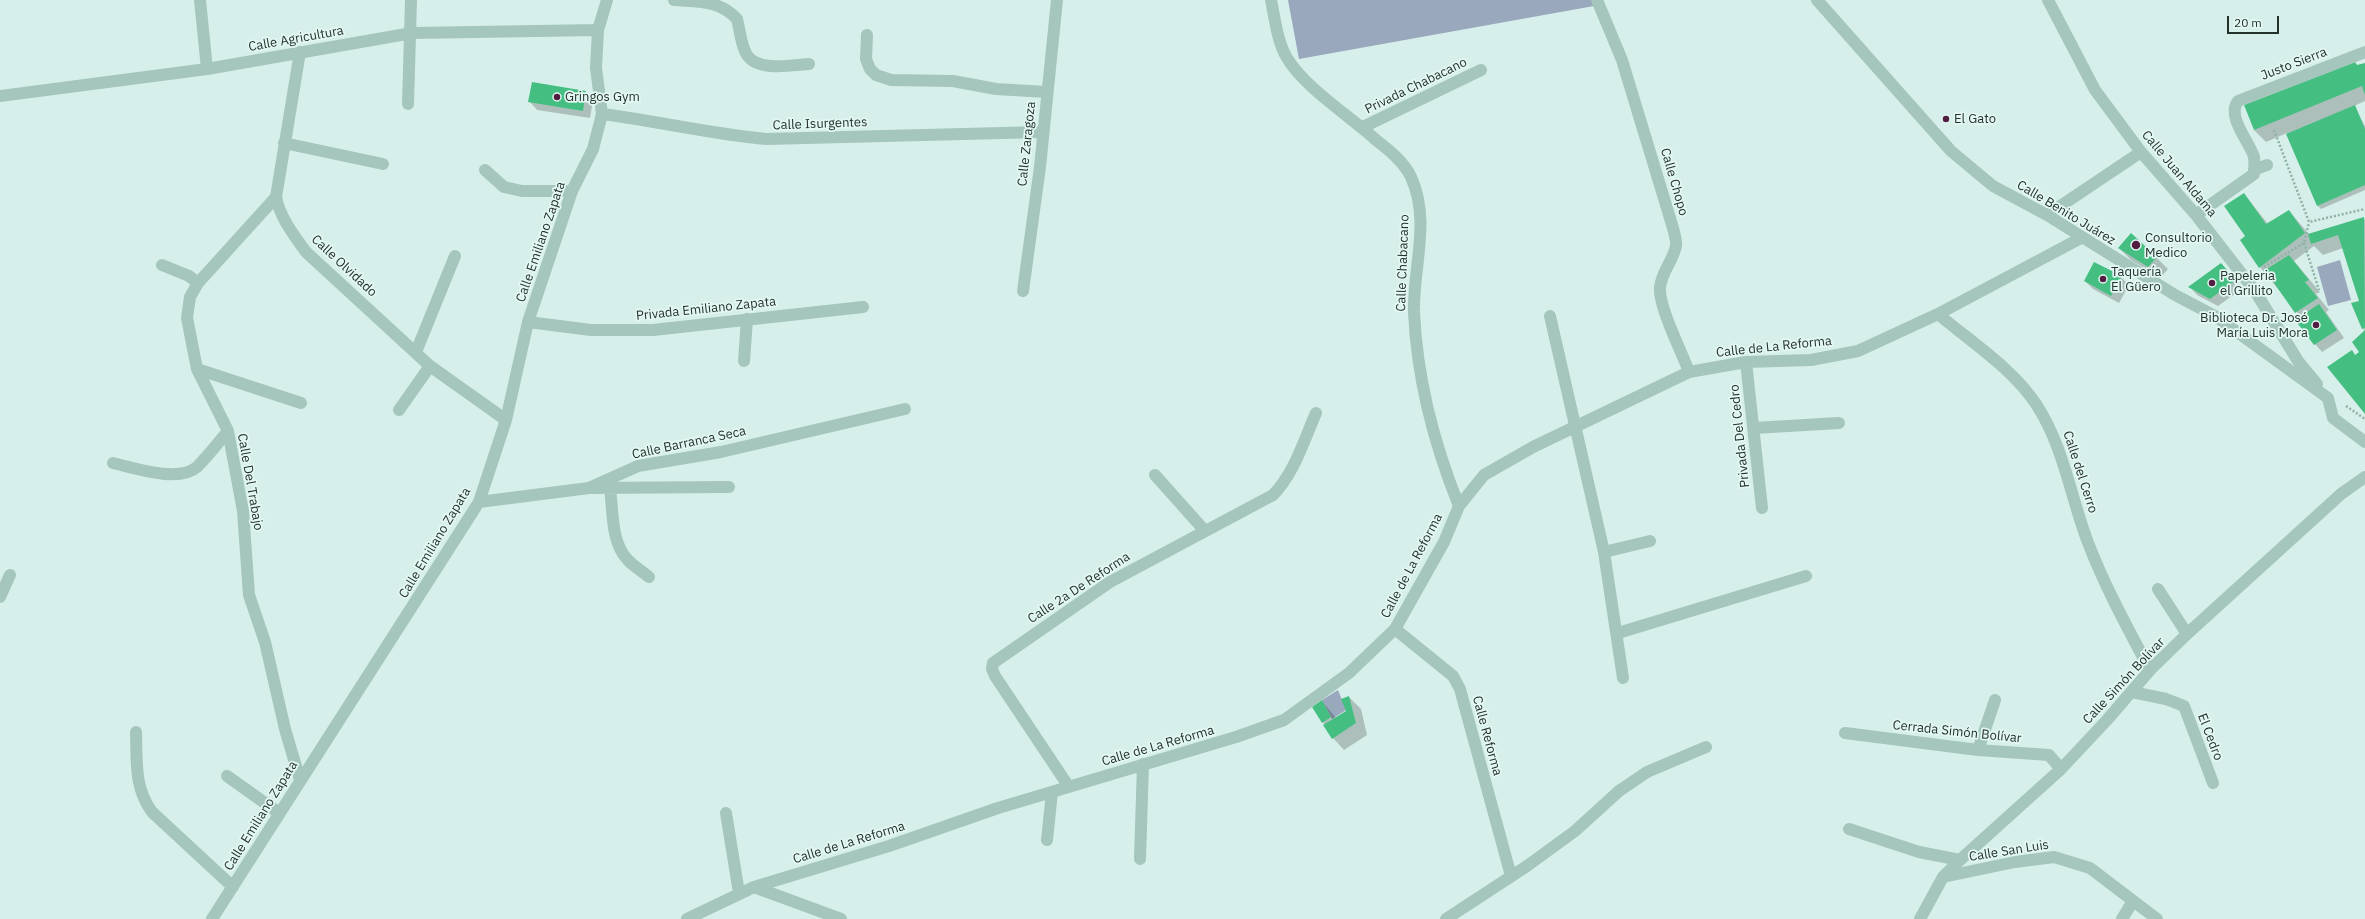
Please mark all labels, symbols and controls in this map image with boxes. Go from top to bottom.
scale bar [2229,8,2281,34]
text: 20 m [2234,15,2262,30]
street label: Calle Agricultura [247,23,345,55]
street label: Justo Sierra [2259,44,2329,84]
street label: Privada Chabacano [1362,55,1470,117]
place label: Gringos Gym [565,89,640,105]
marker: Gringos Gym [552,92,562,102]
street label: Calle Zaragoza [1015,101,1039,187]
place label: El Gato [1954,111,1996,127]
marker: El Gato [1941,114,1951,124]
street label: Calle Isurgentes [772,115,868,133]
street label: Calle Juan Aldama [2138,128,2220,220]
street label: Calle Chopo [1657,146,1691,218]
street label: Calle Benito Juárez [2014,177,2118,249]
street label: Calle Emiliano Zapata [513,180,569,304]
street label: Calle Chabacano [1394,214,1412,312]
place label: Consultorio Medico [2145,230,2212,261]
street label: Calle Olvidado [308,232,380,300]
marker: Consultorio Medico [2130,239,2142,251]
place label: Taquería El Güero [2111,264,2161,295]
place label: Papeleria el Grillito [2220,268,2275,299]
marker: Taquería El Güero [2098,274,2108,284]
marker: Papeleria el Grillito [2207,278,2217,288]
street label: Privada Emiliano Zapata [635,294,777,324]
place label: Biblioteca Dr. José María Luis Mora [2200,310,2308,341]
marker: Biblioteca Dr. José María Luis Mora [2311,320,2321,330]
street label: Calle de La Reforma [1715,333,1833,361]
street label: Privada Del Cedro [1727,384,1753,488]
street label: Calle Barranca Seca [631,423,747,463]
street label: Calle del Cerro [2059,429,2101,515]
street label: Calle Del Trabajo [234,432,266,532]
street label: Calle Emiliano Zapata [396,485,474,601]
street label: Calle de La Reforma [1378,511,1446,621]
street label: Calle 2a De Reforma [1025,549,1133,627]
street label: Calle Simón Bolívar [2080,634,2168,728]
street label: Calle Reforma [1469,694,1505,778]
street label: El Cedro [2194,711,2226,763]
street label: Cerrada Simón Bolívar [1892,717,2022,747]
street label: Calle de La Reforma [1100,722,1216,770]
street label: Calle Emiliano Zapata [221,758,301,874]
street label: Calle de La Reforma [791,819,907,867]
street label: Calle San Luis [1968,837,2050,865]

